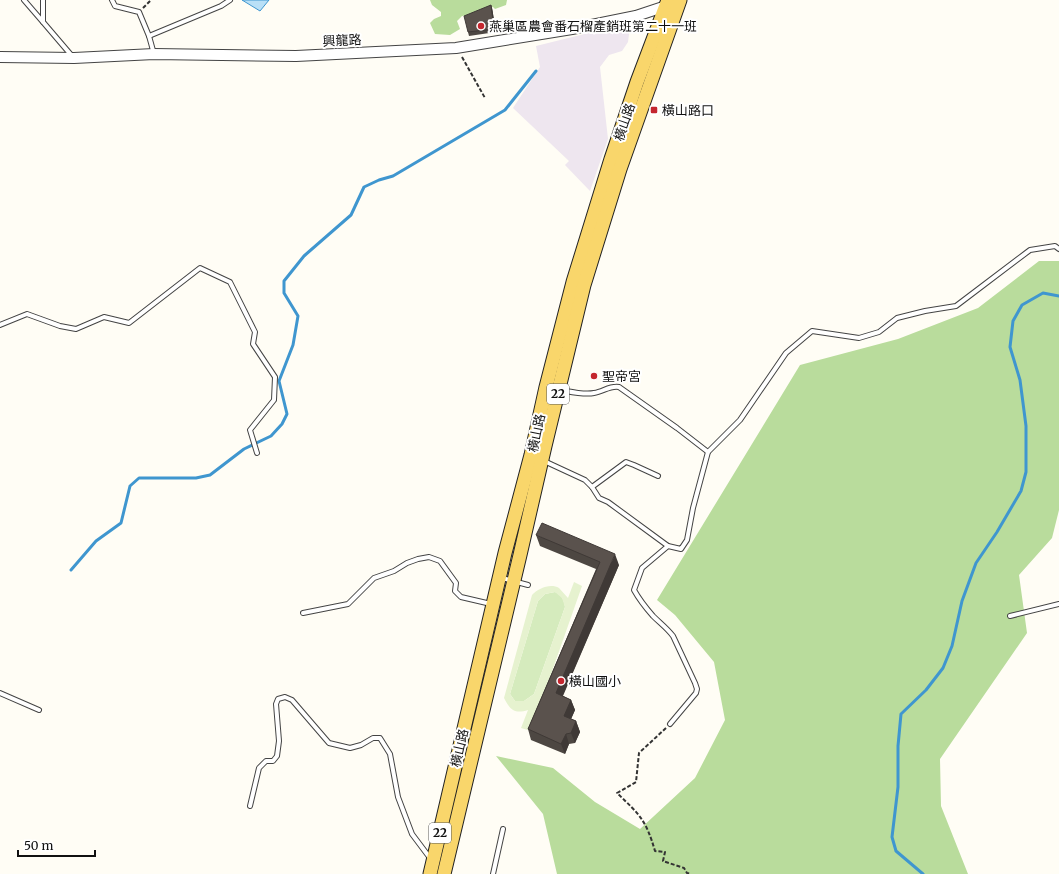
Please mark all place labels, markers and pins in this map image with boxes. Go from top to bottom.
place label: 燕巢區農會番石榴產銷班第二十一班 [489,18,697,35]
marker: 燕巢區農會番石榴產銷班第二十一班 [476,21,486,31]
place label: 橫山路口 [662,102,714,119]
marker: 橫山路口 [649,105,659,115]
place label: 聖帝宮 [602,368,641,385]
marker: 聖帝宮 [589,371,599,381]
place label: 橫山國小 [569,673,621,690]
marker: 橫山國小 [556,676,566,686]

